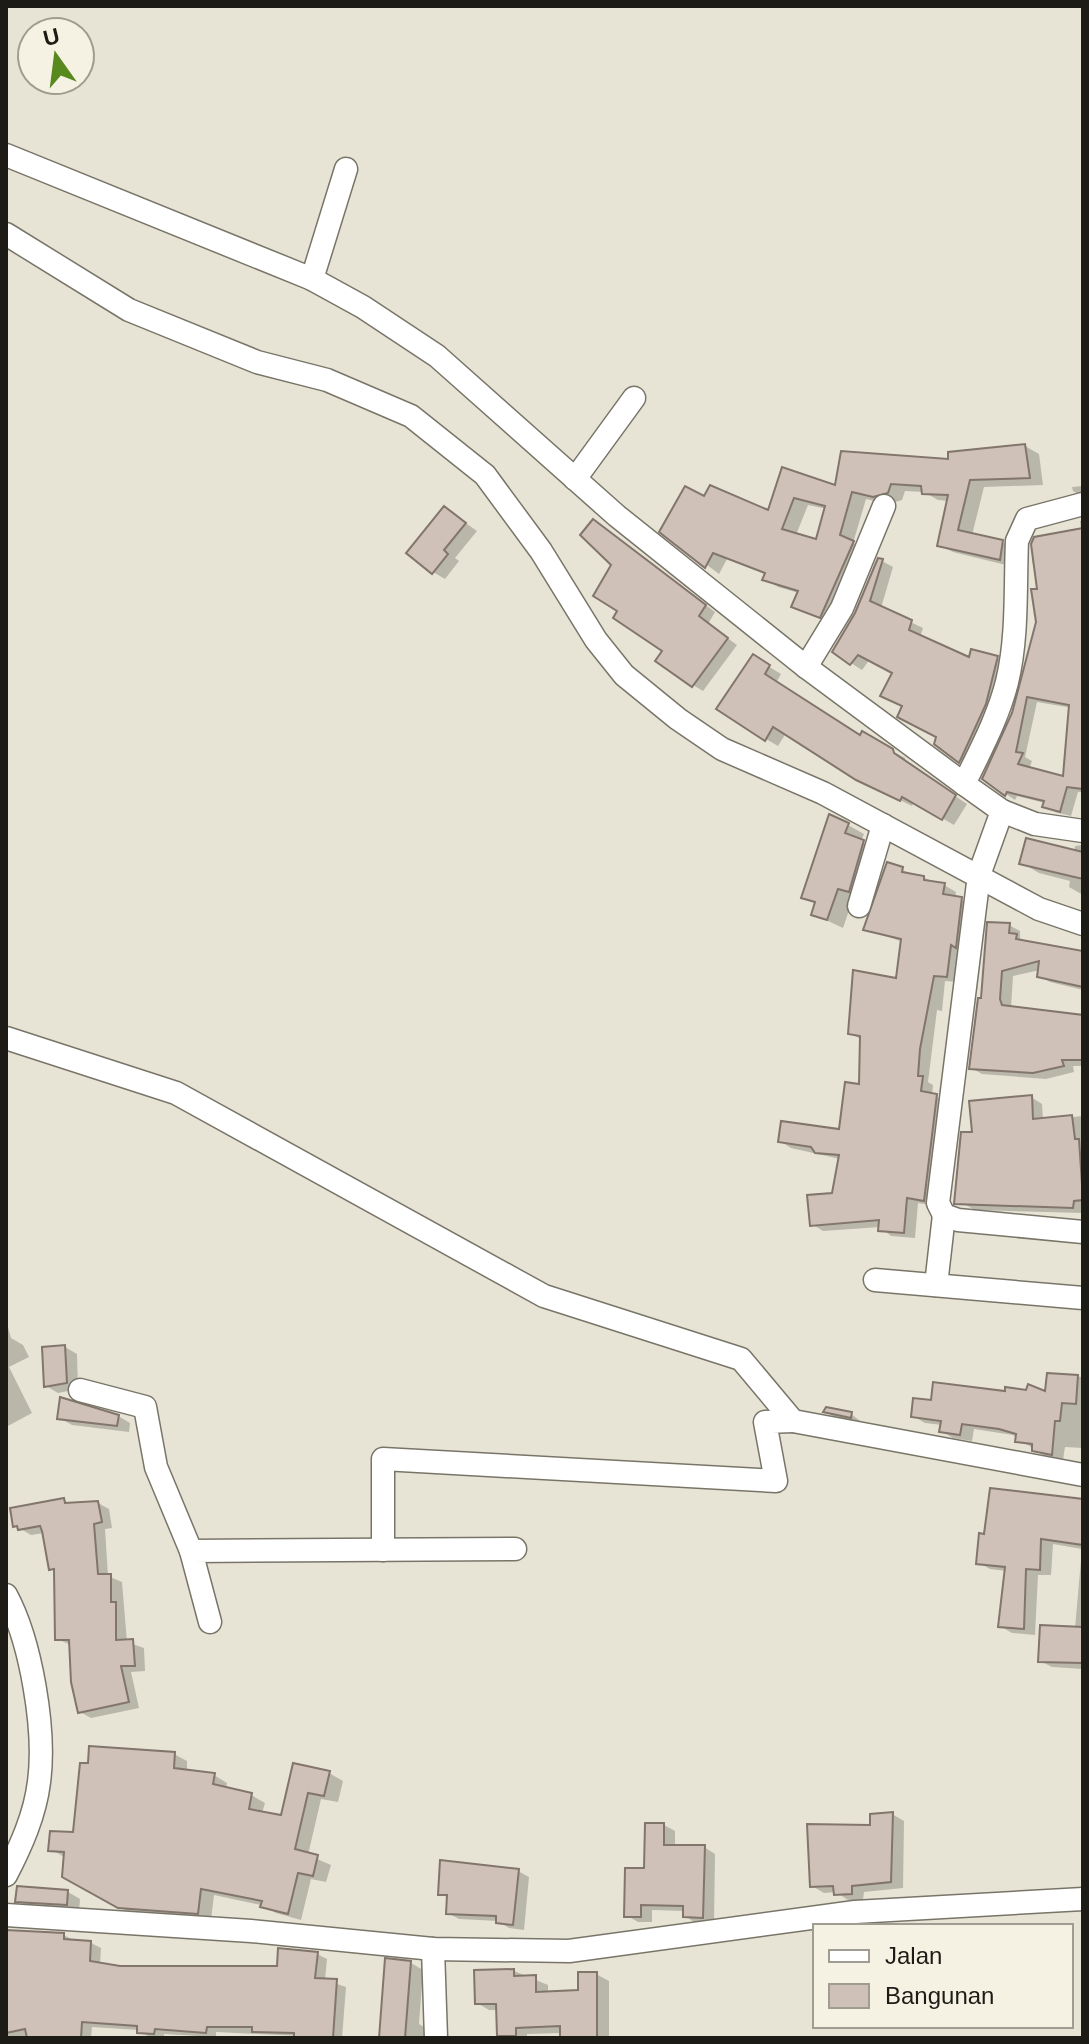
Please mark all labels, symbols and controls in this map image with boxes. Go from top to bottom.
north arrow [16,16,96,96]
text: U [41,23,62,51]
legend [813,1924,1073,2028]
text: Jalan [885,1942,942,1969]
text: Bangunan [885,1982,994,2009]

